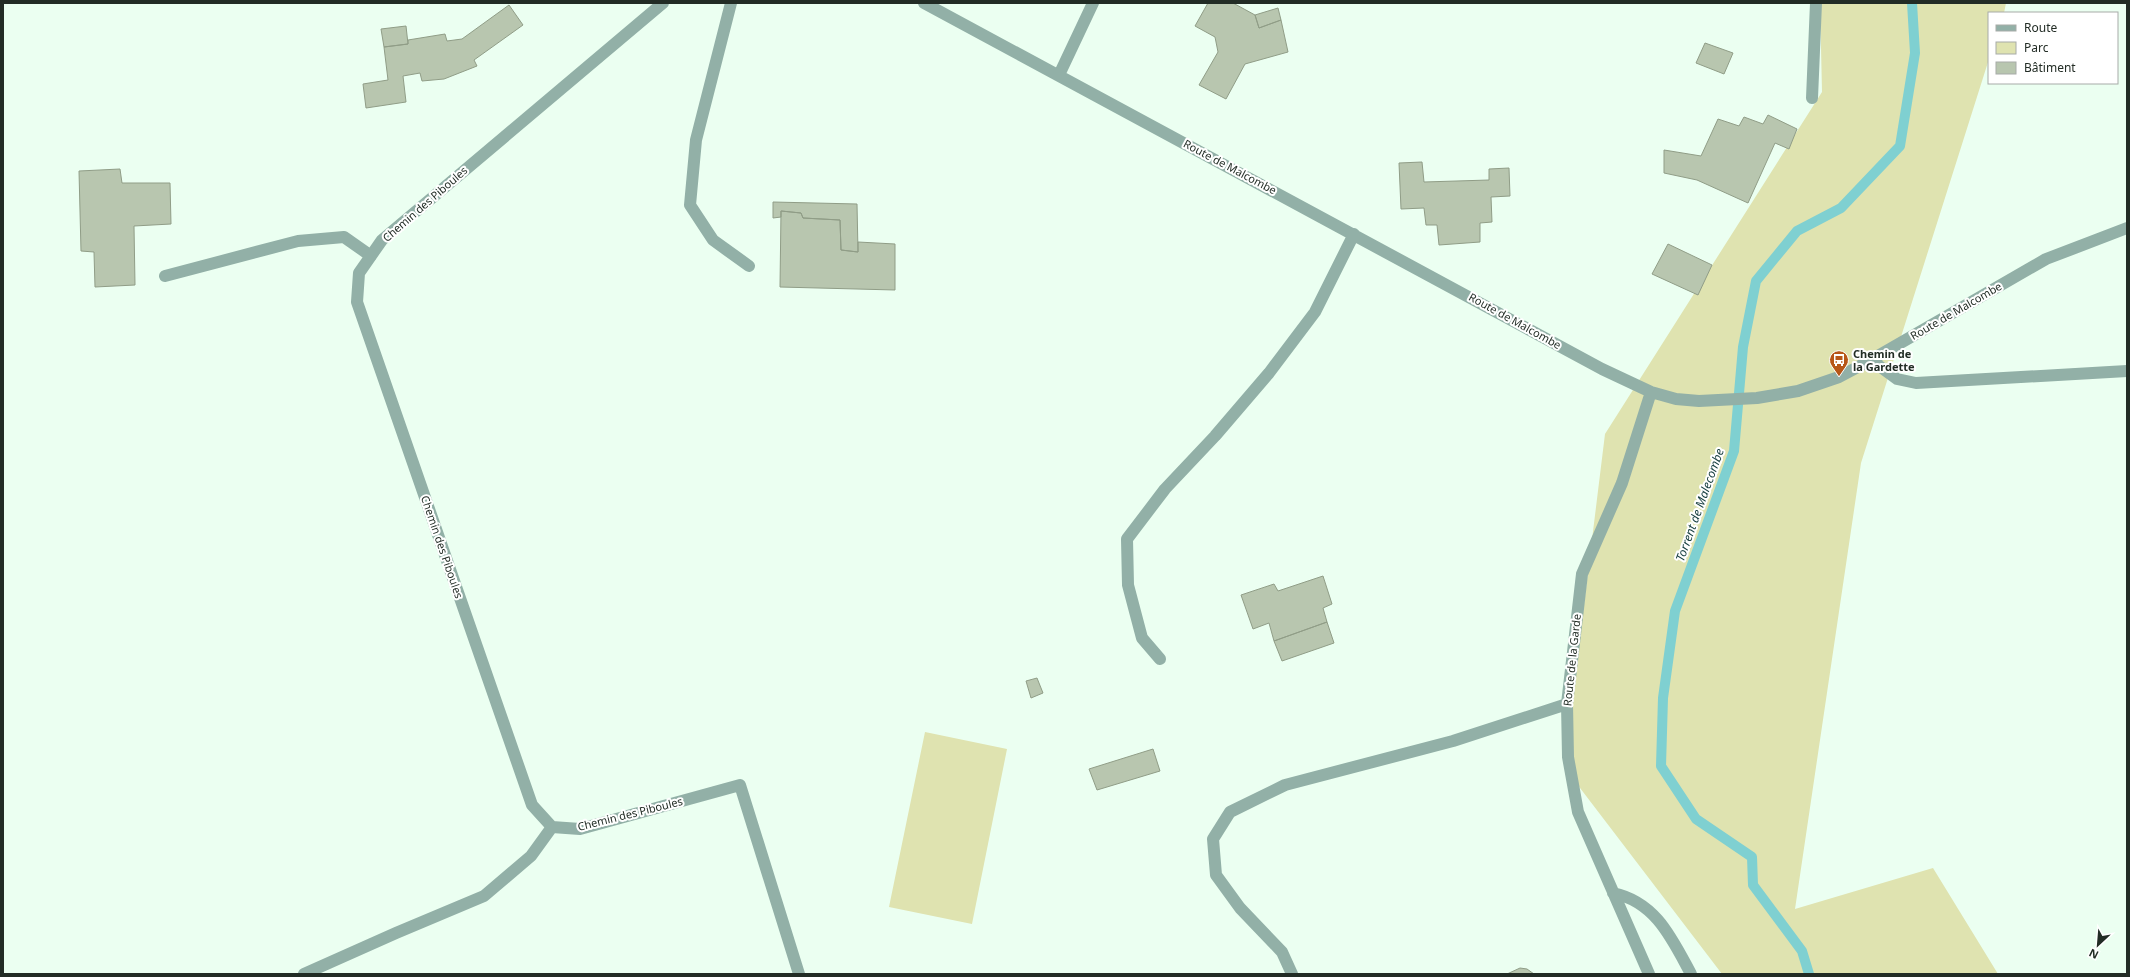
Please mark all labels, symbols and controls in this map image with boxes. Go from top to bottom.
legend [1988,12,2118,84]
text: Route [2024,19,2057,36]
text: Parc [2024,39,2049,56]
text: Bâtiment [2024,59,2076,76]
street label: Route de Malcombe [1181,136,1279,197]
street label: Chemin des Piboules [379,163,470,245]
street label: Route de Malcombe [1907,278,2004,343]
street label: Route de Malcombe [1466,289,1564,352]
place label: Chemin de la Gardette [1853,346,1915,374]
bus stop icon: Chemin de la Gardette [1828,349,1850,377]
water label: Torrent de Malecombe [1671,446,1728,564]
street label: Chemin des Piboules [418,493,467,600]
street label: Route de la Garde [1559,613,1584,707]
street label: Chemin des Piboules [576,793,684,834]
north arrow [2078,925,2118,965]
text: N [2086,946,2101,963]

